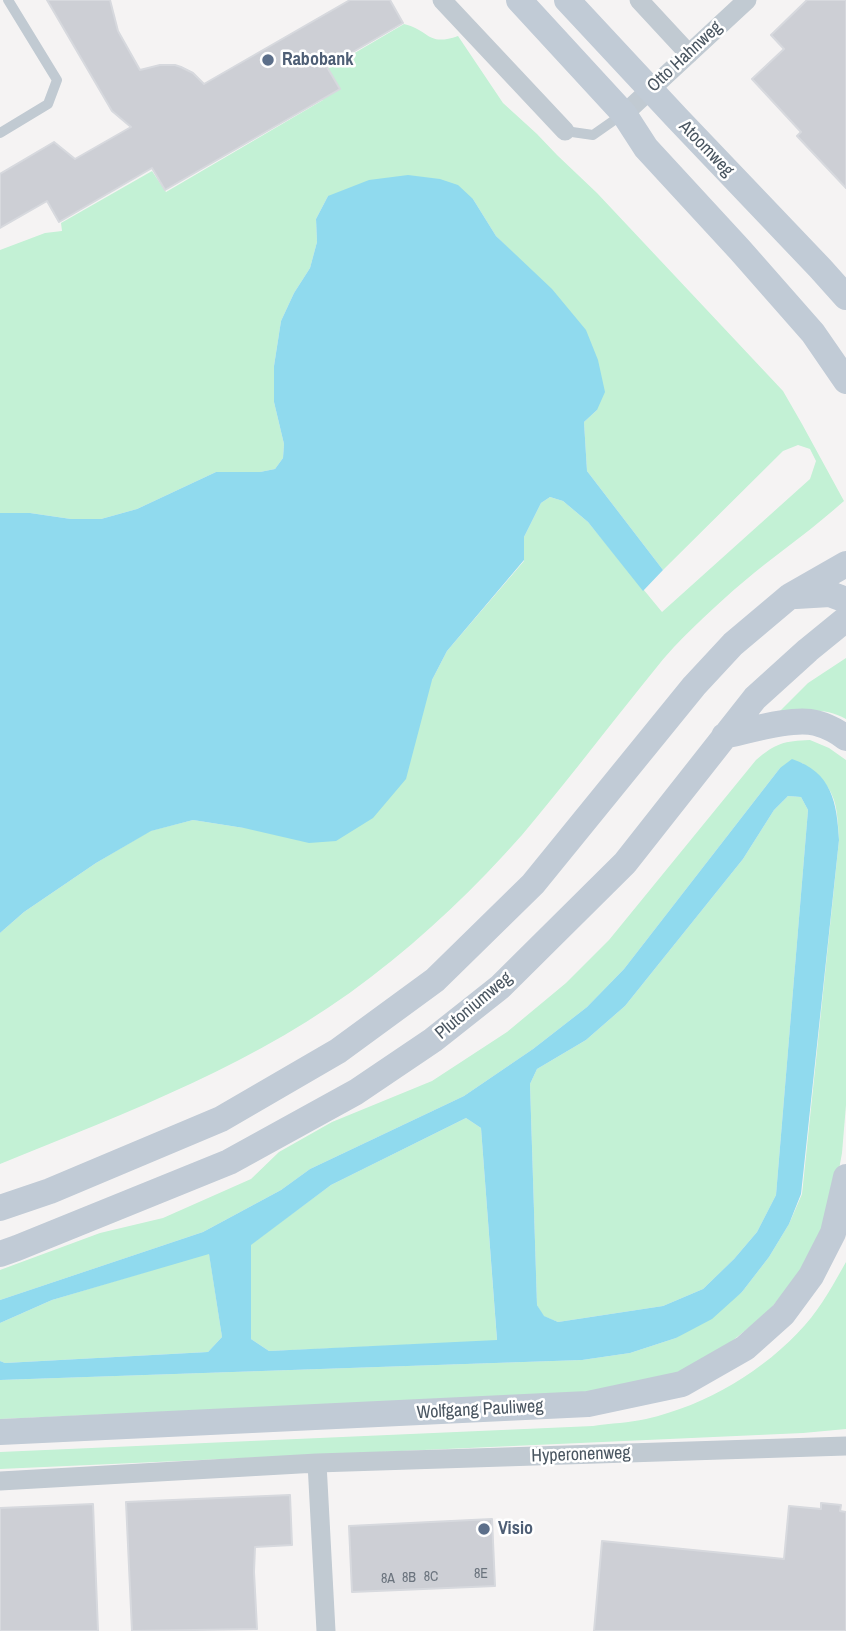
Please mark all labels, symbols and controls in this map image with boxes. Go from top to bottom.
street label: Otto Hahnweg [643,17,727,97]
place label: Rabobank [282,49,353,71]
marker: Rabobank [260,52,276,68]
street label: Atoomweg [674,116,738,182]
street label: Plutoniumweg [431,968,517,1044]
street label: Wolfgang Pauliweg [416,1396,544,1424]
street label: Hyperonenweg [531,1442,631,1468]
place label: Visio [498,1518,533,1540]
marker: Visio [476,1521,492,1537]
house number: 8E [474,1566,488,1582]
house number: 8C [424,1569,438,1585]
house number: 8B [402,1570,416,1586]
house number: 8A [381,1571,395,1587]

